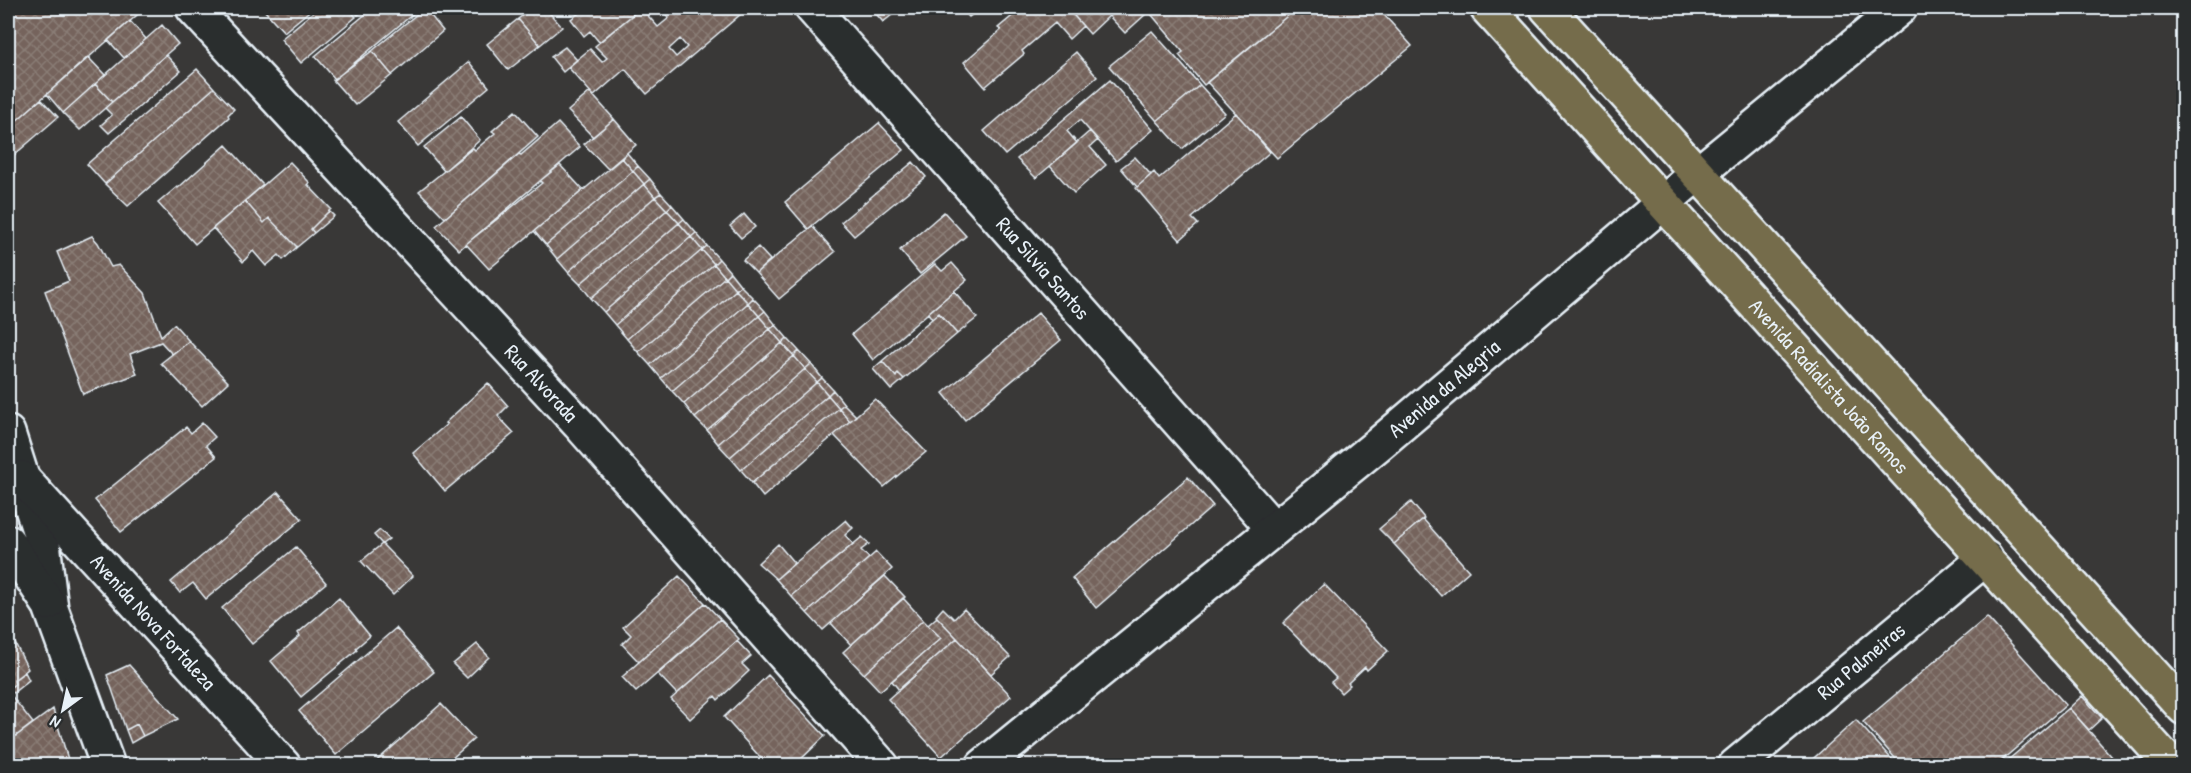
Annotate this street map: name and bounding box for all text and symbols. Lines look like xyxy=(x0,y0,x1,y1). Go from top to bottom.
street label: Rua Silvia Santos xyxy=(990,210,1097,326)
street label: Avenida Radialista João Ramos xyxy=(1743,292,1916,480)
street label: Avenida da Alegria xyxy=(1382,332,1506,444)
street label: Rua Alvorada xyxy=(498,338,585,428)
street label: Avenida Nova Fortaleza xyxy=(84,548,223,696)
street label: Rua Palmeiras xyxy=(1811,616,1911,706)
north arrow xyxy=(33,680,93,740)
text: N xyxy=(45,711,64,734)

